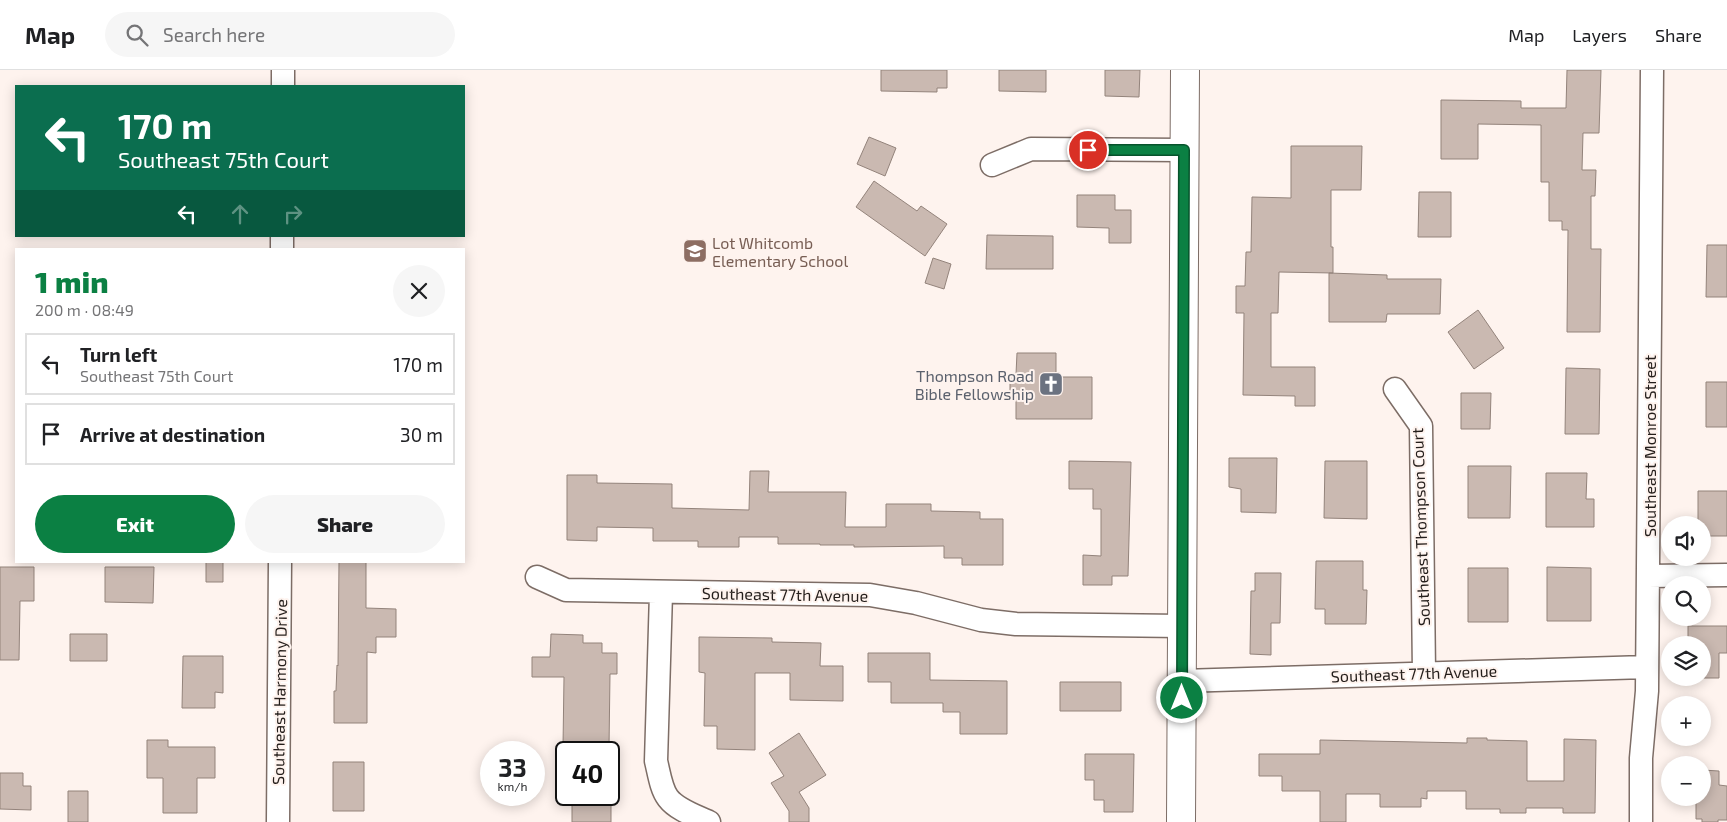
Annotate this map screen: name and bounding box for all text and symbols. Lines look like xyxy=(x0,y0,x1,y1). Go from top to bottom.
search box xyxy=(105,12,455,57)
text: Map xyxy=(25,20,75,49)
icon: search xyxy=(123,21,151,49)
text: Search here xyxy=(163,23,265,46)
text: Map xyxy=(1508,24,1544,46)
text: Layers xyxy=(1572,24,1627,46)
text: Share xyxy=(1655,24,1702,46)
text: 170 m xyxy=(118,104,212,146)
icon: left xyxy=(35,105,100,170)
pin xyxy=(1067,129,1109,171)
icon: arrive xyxy=(1074,136,1102,164)
text: Southeast 75th Court xyxy=(118,146,329,172)
icon: left xyxy=(173,200,201,228)
icon: ahead xyxy=(226,200,254,228)
icon: right xyxy=(279,200,307,228)
place label: Lot Whitcomb Elementary School xyxy=(712,233,848,270)
school or university icon: Lot Whitcomb Elementary School xyxy=(682,238,708,264)
text: 1 min xyxy=(35,263,109,299)
button: close xyxy=(393,265,445,317)
text: 200 m · 08:49 xyxy=(35,300,134,319)
text: Turn left xyxy=(80,343,157,366)
icon: left xyxy=(37,350,65,378)
text: 170 m xyxy=(393,353,443,376)
street label: Southeast Monroe Street xyxy=(1640,355,1659,537)
text: Southeast 75th Court xyxy=(80,366,233,385)
place label: Thompson Road Bible Fellowship xyxy=(915,366,1034,403)
church icon: Thompson Road Bible Fellowship xyxy=(1038,371,1064,397)
icon: arrive xyxy=(37,420,65,448)
text: Arrive at destination xyxy=(80,423,265,446)
text: 30 m xyxy=(400,423,443,446)
street label: Southeast Thompson Court xyxy=(1407,428,1433,626)
button: Exit xyxy=(35,495,235,553)
button: Share xyxy=(245,495,445,553)
map controls xyxy=(1661,516,1711,806)
button: sound xyxy=(1661,516,1711,566)
button: search xyxy=(1661,576,1711,626)
street label: Southeast 77th Avenue xyxy=(702,583,868,605)
street label: Southeast Harmony Drive xyxy=(268,599,290,785)
button: layers xyxy=(1661,636,1711,686)
street label: Southeast 77th Avenue xyxy=(1331,661,1497,685)
position arrow xyxy=(1155,671,1207,723)
button: + xyxy=(1661,696,1711,746)
speed limit sign: 40 xyxy=(555,741,620,806)
text: 33 xyxy=(498,752,527,782)
button: − xyxy=(1661,756,1711,806)
text: km/h xyxy=(498,779,527,793)

